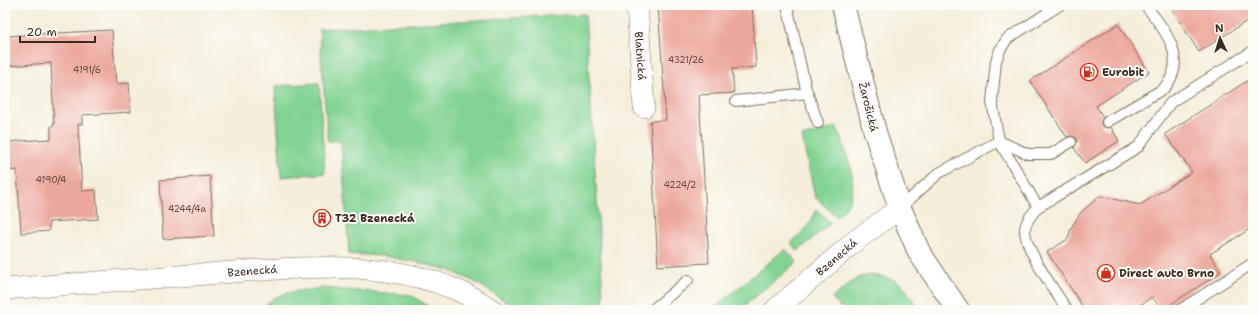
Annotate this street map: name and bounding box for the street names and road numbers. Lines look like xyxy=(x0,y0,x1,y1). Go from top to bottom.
street label: Blatnická xyxy=(631,31,649,81)
street label: Žarošická xyxy=(855,80,882,133)
street label: Bzenecká xyxy=(813,235,861,279)
street label: Bzenecká xyxy=(227,262,278,280)

